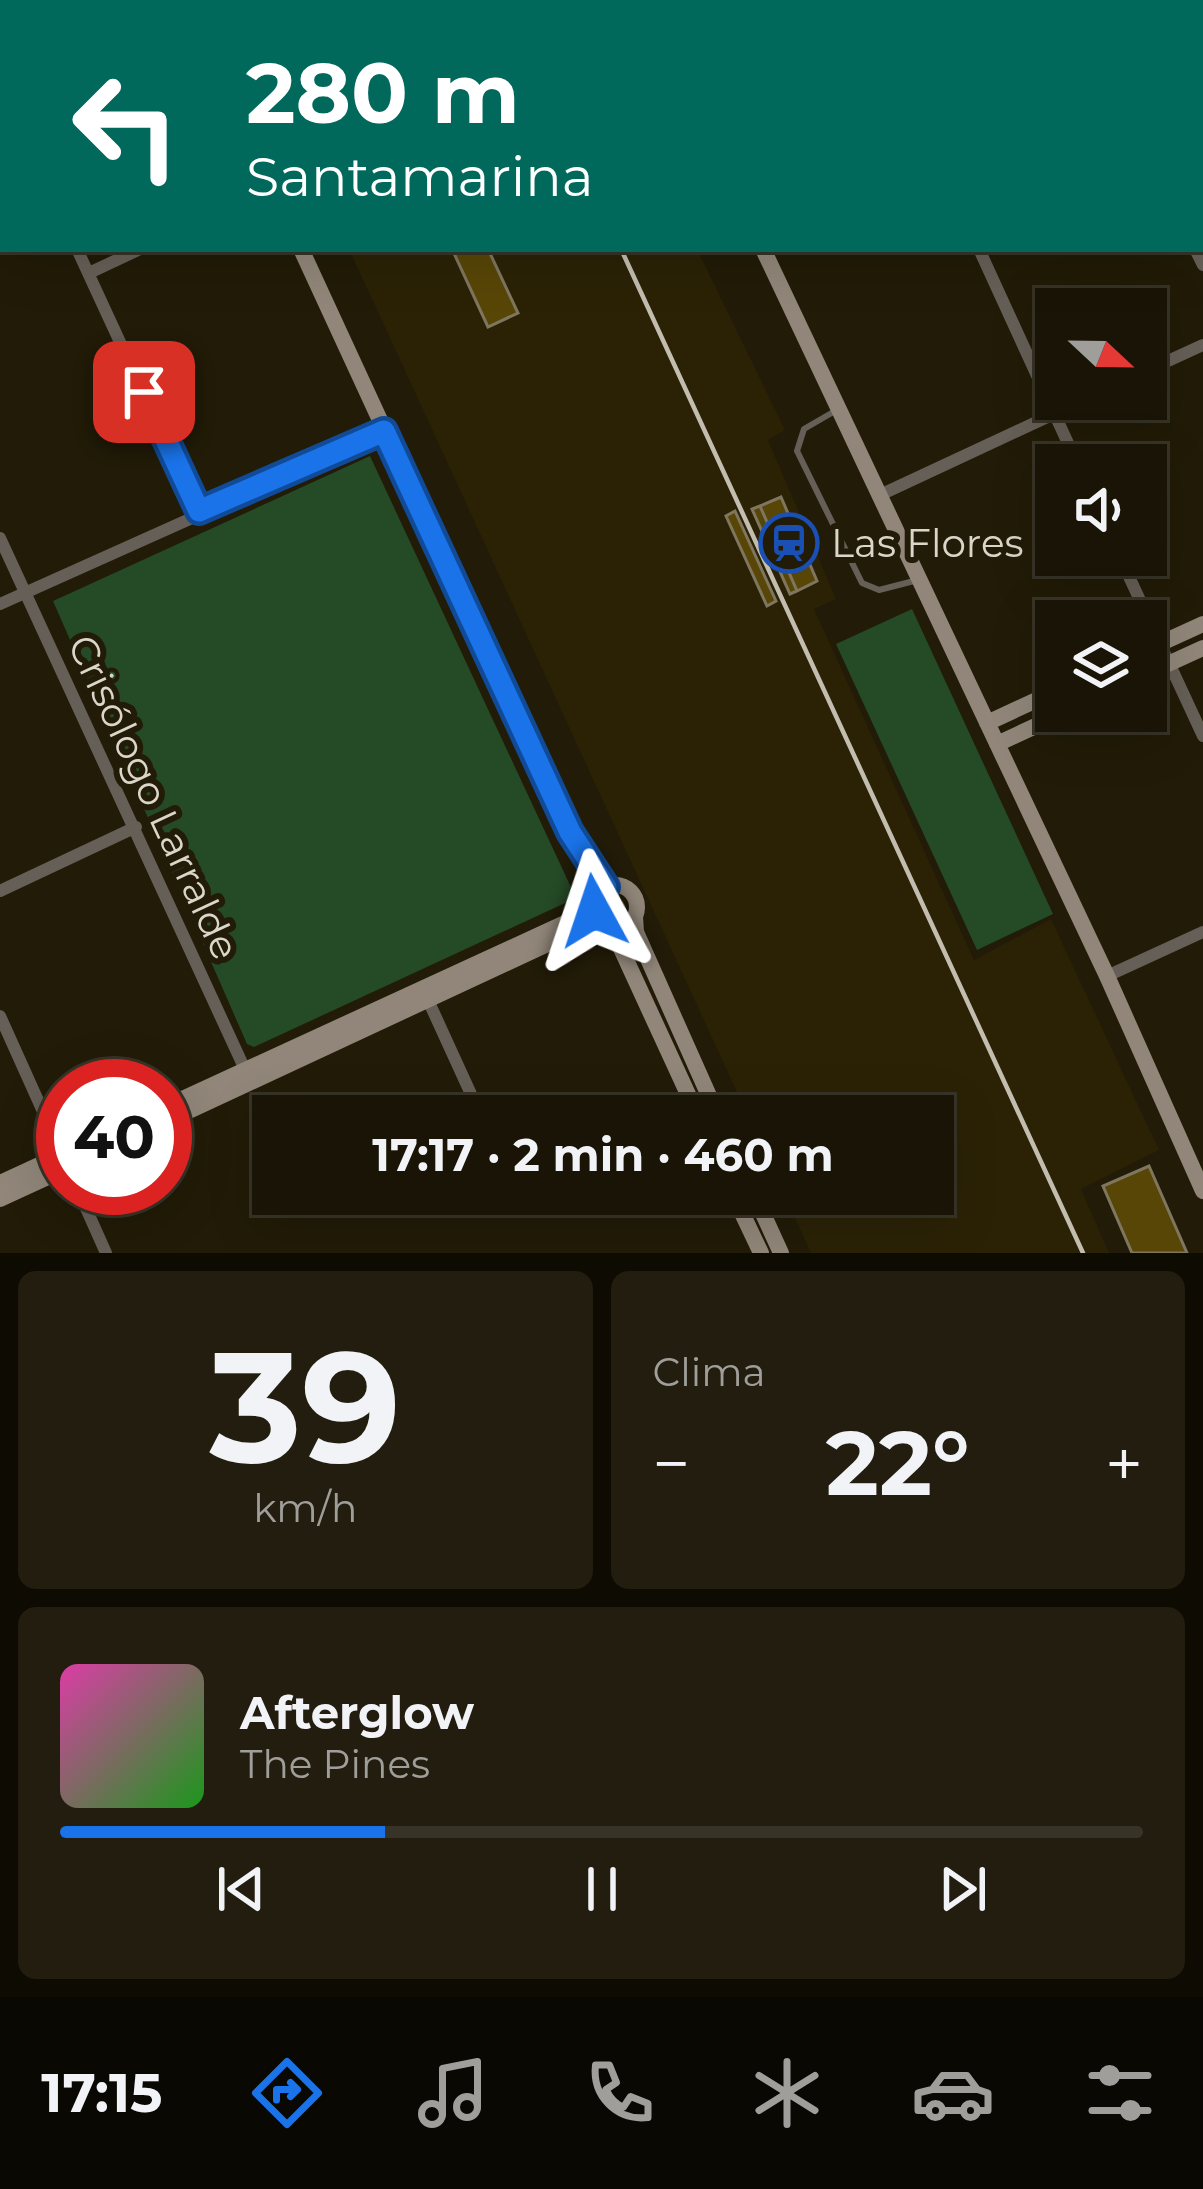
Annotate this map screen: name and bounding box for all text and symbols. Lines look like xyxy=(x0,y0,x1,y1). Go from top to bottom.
text: 280 m xyxy=(246,42,520,144)
icon: left xyxy=(48,48,204,204)
text: Santamarina xyxy=(246,144,594,210)
north arrow xyxy=(1035,288,1167,420)
map controls xyxy=(1035,288,1167,732)
pin xyxy=(93,341,195,443)
icon: arrive xyxy=(111,359,177,425)
button: sound xyxy=(1035,444,1167,576)
station icon: Las Flores xyxy=(758,512,820,574)
place label: Las Flores xyxy=(831,519,1024,567)
button: layers xyxy=(1035,600,1167,732)
street label: Crisólogo Larralde xyxy=(58,627,250,967)
position arrow xyxy=(531,848,657,974)
speed limit sign: 40 xyxy=(36,1059,192,1215)
text: 17:17 · 2 min · 460 m xyxy=(372,1127,834,1182)
text: 39 xyxy=(209,1311,401,1501)
text: Clima xyxy=(653,1348,766,1396)
text: 22° xyxy=(826,1408,970,1518)
text: − xyxy=(653,1423,690,1504)
text: + xyxy=(1105,1423,1143,1504)
text: km/h xyxy=(253,1484,357,1532)
text: Afterglow xyxy=(240,1685,474,1740)
text: The Pines xyxy=(240,1740,430,1788)
icon: previous xyxy=(208,1856,274,1922)
icon: pause xyxy=(569,1856,635,1922)
icon: next xyxy=(930,1856,996,1922)
icon: directions xyxy=(245,2051,329,2135)
icon: music xyxy=(411,2051,495,2135)
icon: phone xyxy=(578,2051,662,2135)
icon: climate xyxy=(745,2051,829,2135)
icon: car xyxy=(911,2051,995,2135)
icon: filters xyxy=(1078,2051,1162,2135)
text: 17:15 xyxy=(41,2060,162,2126)

